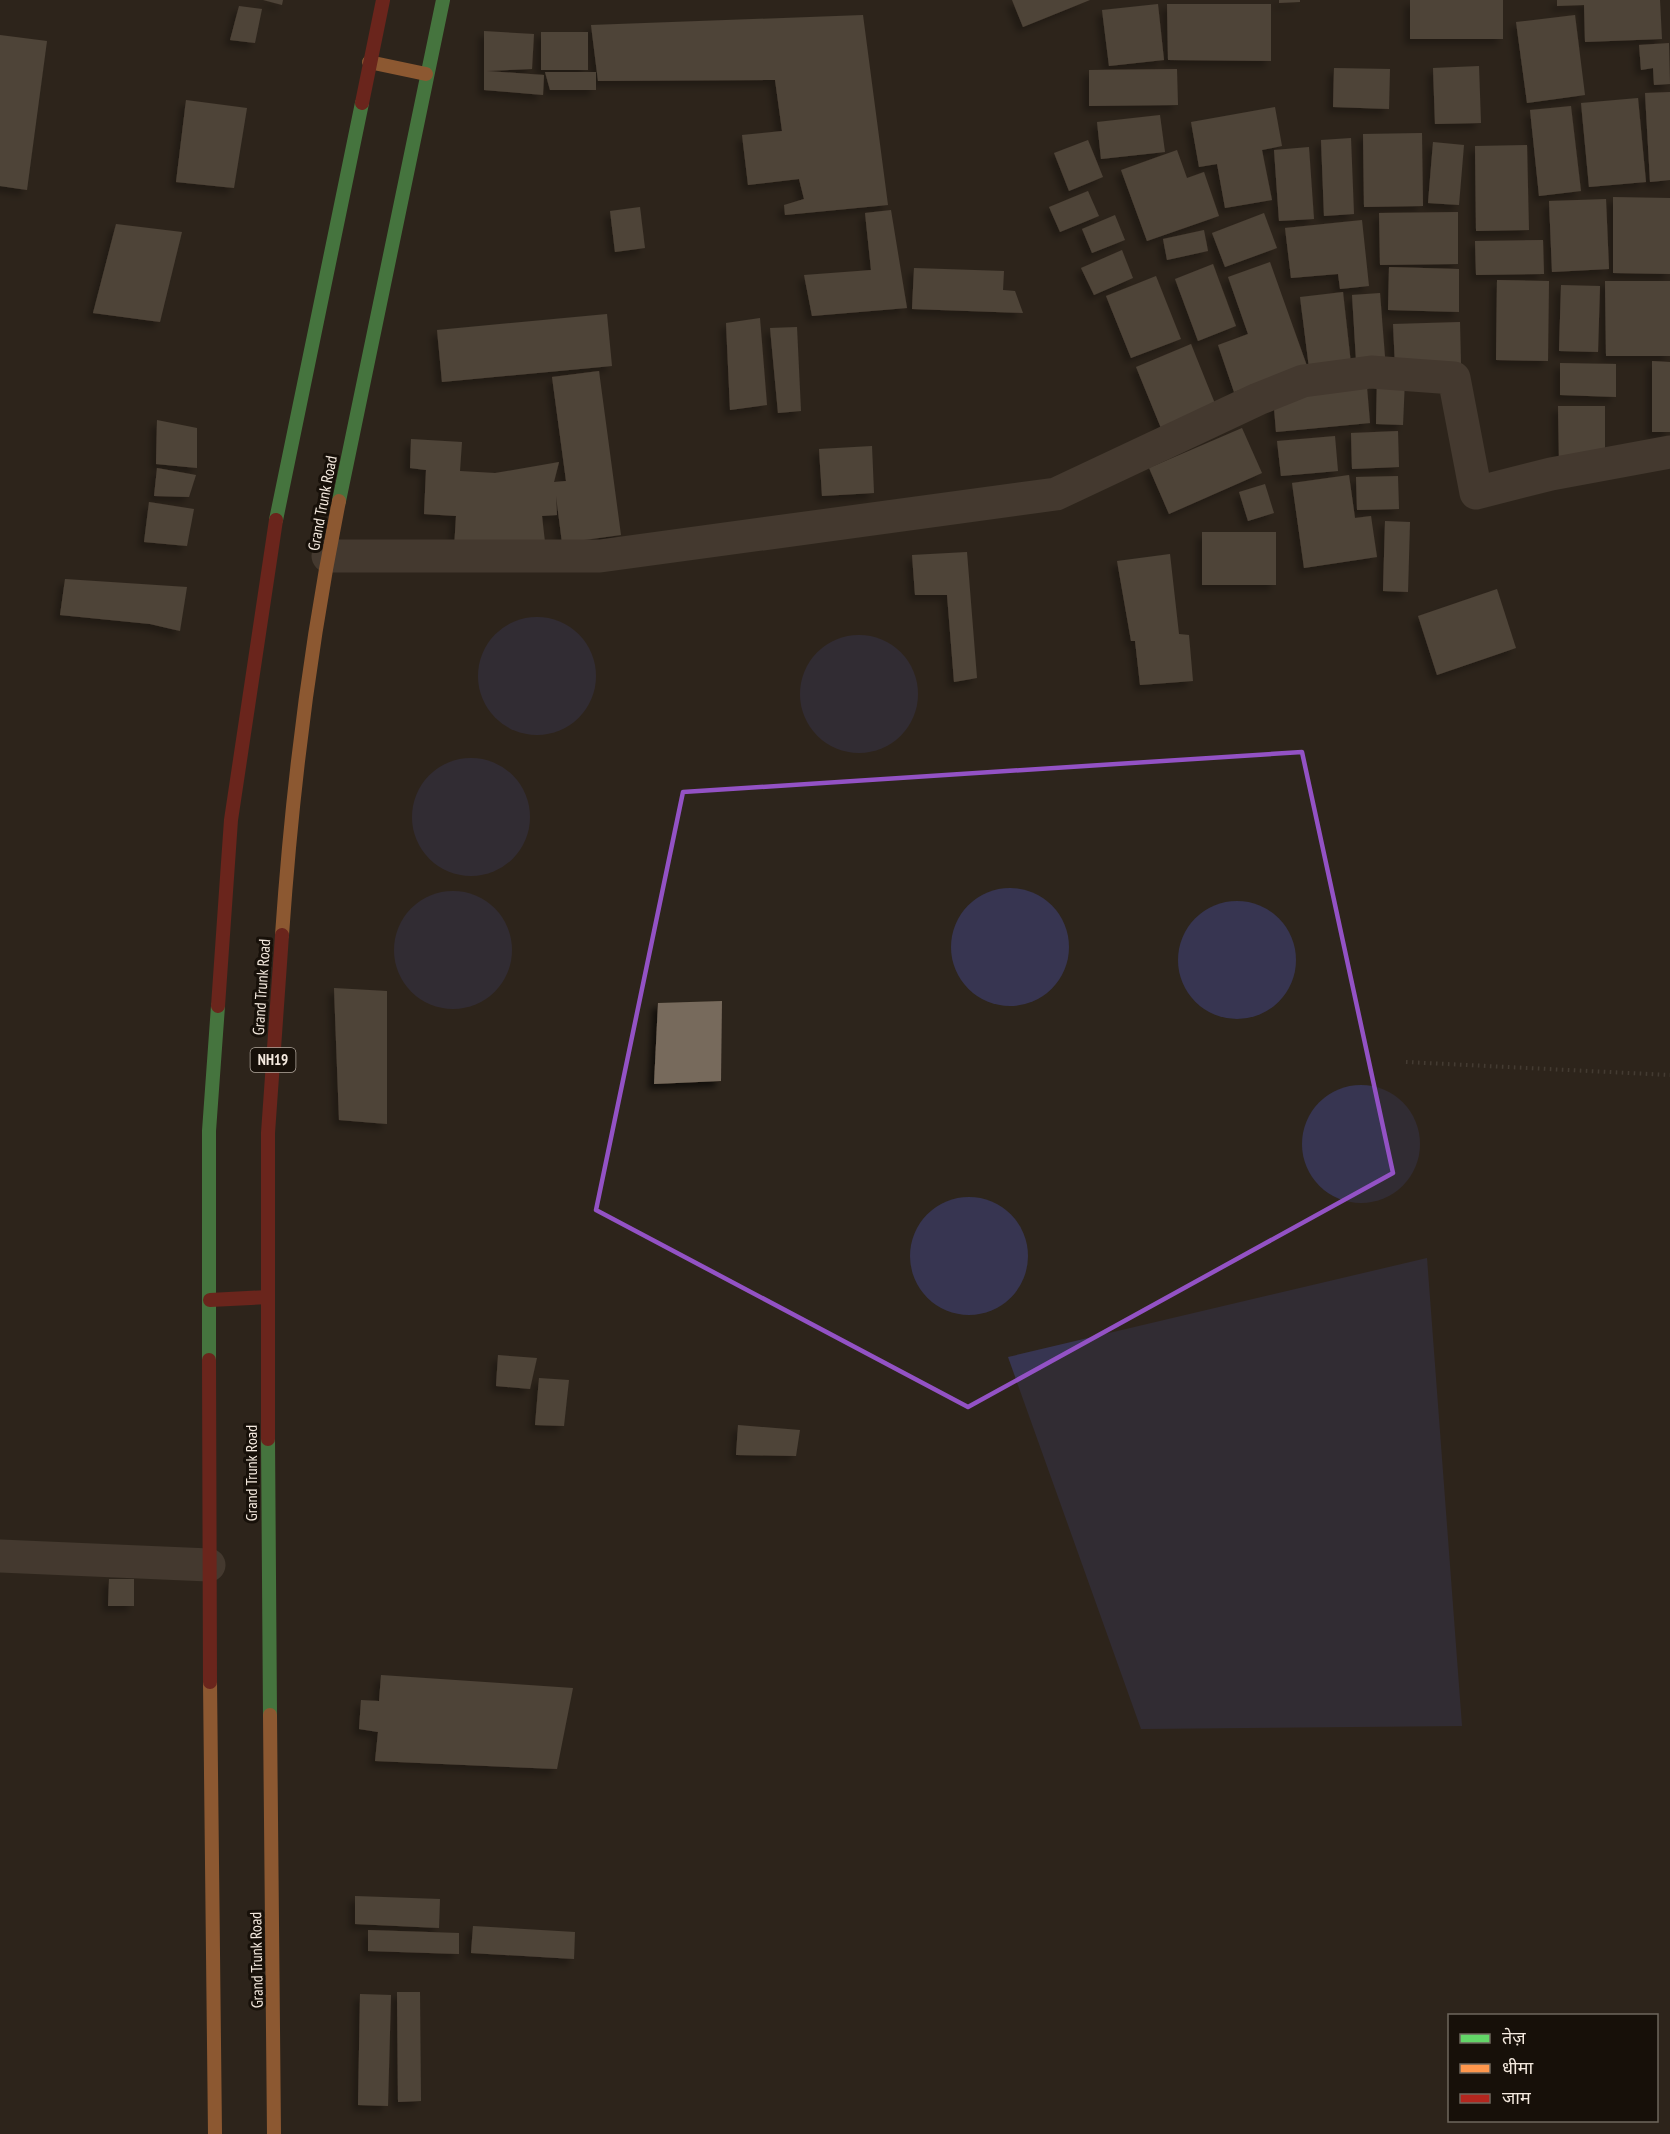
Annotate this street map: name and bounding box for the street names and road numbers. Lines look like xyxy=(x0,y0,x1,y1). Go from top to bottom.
street label: Grand Trunk Road xyxy=(303,454,341,552)
street label: Grand Trunk Road xyxy=(248,938,274,1036)
road number: NH19 xyxy=(250,1048,296,1072)
street label: Grand Trunk Road xyxy=(241,1425,261,1521)
street label: Grand Trunk Road xyxy=(245,1912,267,2008)

